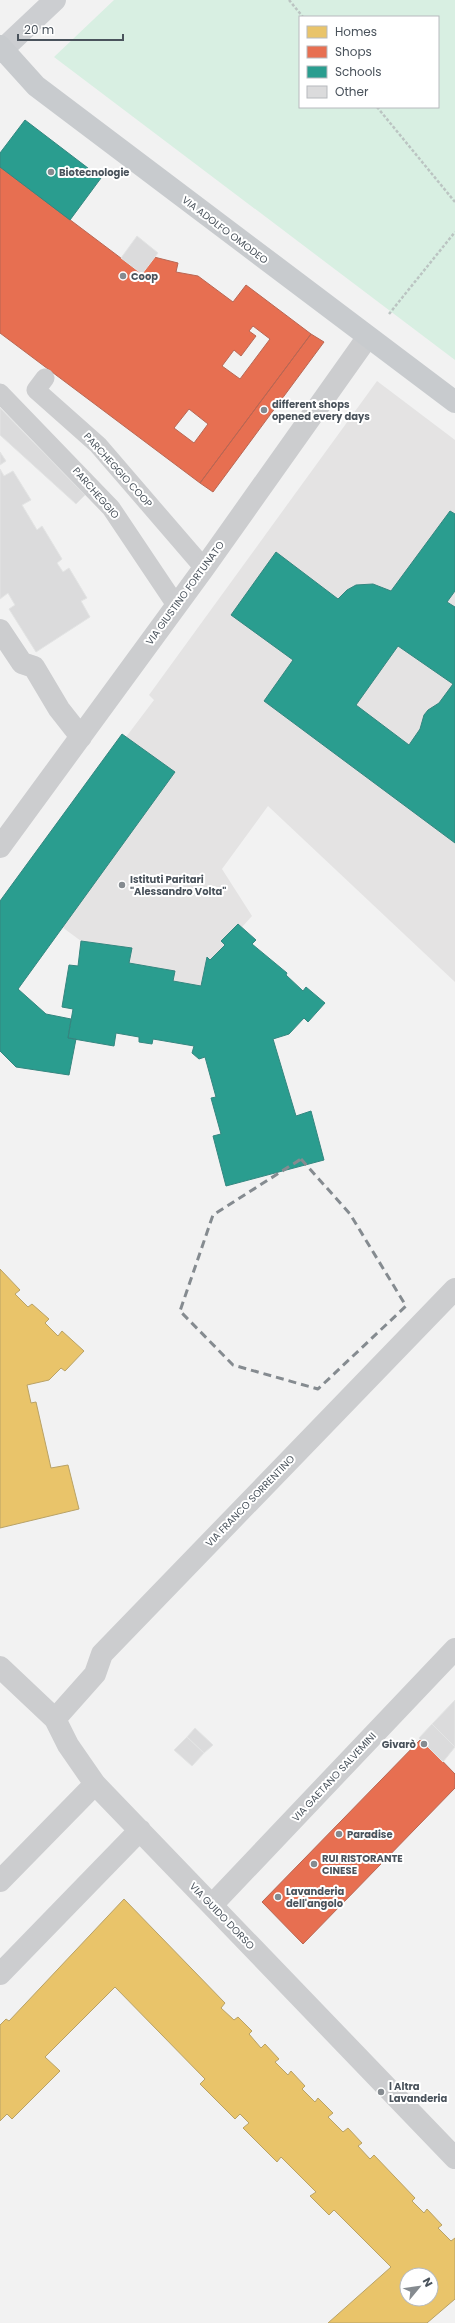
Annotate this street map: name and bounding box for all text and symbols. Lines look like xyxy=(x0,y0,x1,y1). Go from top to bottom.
scale bar xyxy=(18,16,123,42)
legend xyxy=(299,16,439,108)
text: 20 m xyxy=(24,21,54,38)
text: Homes xyxy=(335,23,377,40)
text: Shops xyxy=(335,43,372,60)
text: Schools xyxy=(335,63,382,80)
text: Other xyxy=(335,83,369,100)
place label: Biotecnologie xyxy=(59,165,130,180)
marker: Biotecnologie xyxy=(46,167,56,177)
street label: VIA ADOLFO OMODEO xyxy=(179,193,271,268)
place label: Coop xyxy=(131,269,158,284)
marker: Coop xyxy=(118,271,128,281)
place label: different shops opened every days xyxy=(272,397,370,424)
marker: different shops opened every days xyxy=(259,405,269,415)
street label: PARCHEGGIO COOP xyxy=(81,430,155,510)
street label: PARCHEGGIO xyxy=(70,465,122,521)
street label: VIA GIUSTINO FORTUNATO xyxy=(142,538,228,648)
place label: Istituti Paritari "Alessandro Volta" xyxy=(130,872,226,899)
marker: Istituti Paritari "Alessandro Volta" xyxy=(117,880,127,890)
street label: VIA FRANCO SORRENTINO xyxy=(202,1452,298,1550)
street label: VIA GAETANO SALVEMINI xyxy=(288,1729,380,1825)
place label: Givarò xyxy=(382,1737,417,1752)
marker: Givarò xyxy=(419,1739,429,1749)
place label: Paradise xyxy=(347,1827,393,1842)
marker: Paradise xyxy=(334,1829,344,1839)
place label: RUI RISTORANTE CINESE xyxy=(322,1851,403,1878)
marker: RUI RISTORANTE CINESE xyxy=(309,1859,319,1869)
street label: VIA GUIDO DORSO xyxy=(186,1879,258,1953)
place label: Lavanderia dell'angolo xyxy=(286,1884,345,1911)
marker: Lavanderia dell'angolo xyxy=(273,1892,283,1902)
place label: l Altra Lavanderia xyxy=(389,2079,448,2106)
marker: l Altra Lavanderia xyxy=(376,2087,386,2097)
north arrow xyxy=(399,2267,439,2307)
text: N xyxy=(419,2275,437,2290)

